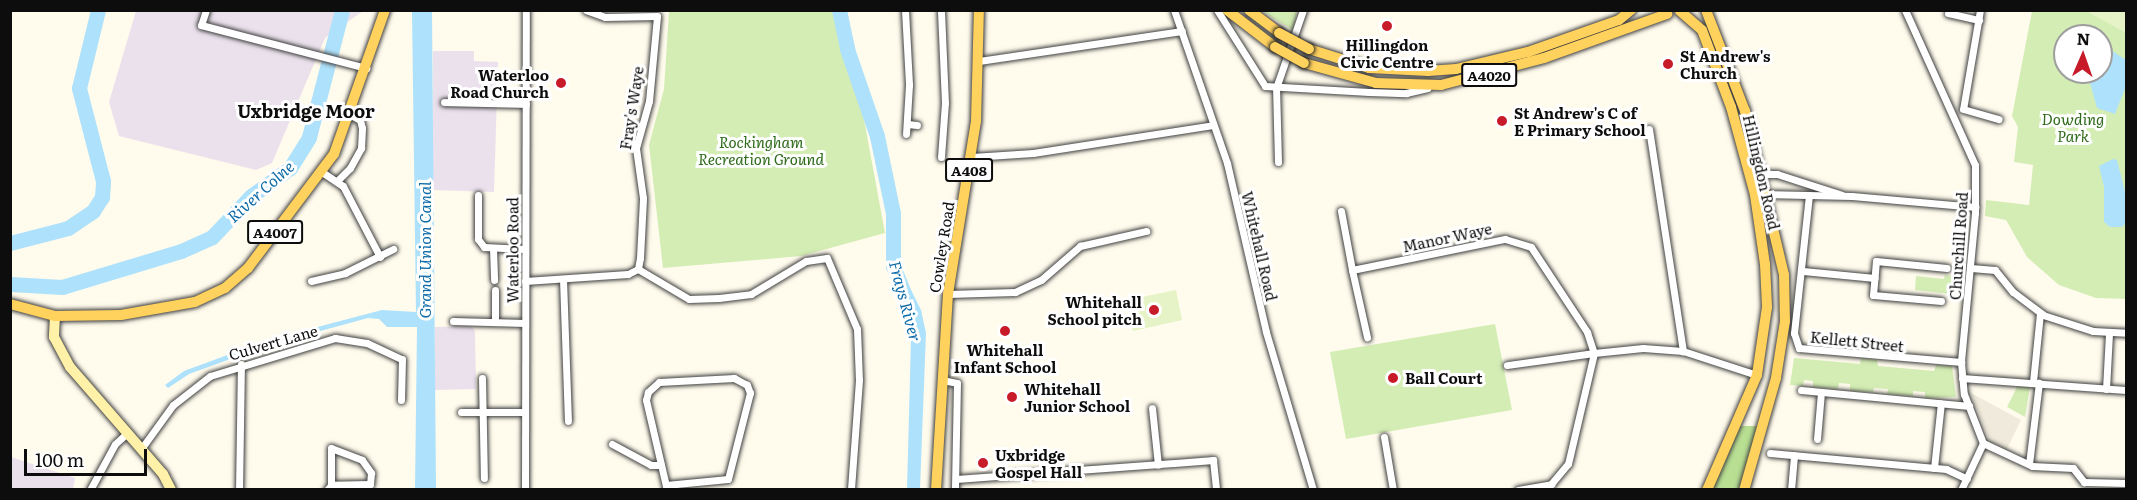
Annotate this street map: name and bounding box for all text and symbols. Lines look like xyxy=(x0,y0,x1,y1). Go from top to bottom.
marker: Hillingdon Civic Centre xyxy=(1380,19,1394,33)
north arrow xyxy=(2053,24,2113,84)
text: N xyxy=(2076,26,2091,50)
place label: Hillingdon Civic Centre xyxy=(1340,35,1434,70)
place label: St Andrew's Church xyxy=(1680,46,1771,81)
marker: St Andrew's Church xyxy=(1661,57,1675,71)
road number: A4020 xyxy=(1460,64,1518,86)
place label: Waterloo Road Church xyxy=(450,65,549,100)
street label: Fray's Waye xyxy=(616,65,646,151)
marker: Waterloo Road Church xyxy=(554,76,568,90)
district label: Uxbridge Moor xyxy=(237,100,375,122)
place label: St Andrew's C of E Primary School xyxy=(1514,103,1646,138)
park label: Dowding Park xyxy=(2042,109,2104,144)
street label: Hillingdon Road xyxy=(1740,113,1784,231)
marker: St Andrew's C of E Primary School xyxy=(1495,114,1509,128)
park label: Rockingham Recreation Ground xyxy=(698,132,824,167)
water label: River Colne xyxy=(223,156,297,226)
road number: A408 xyxy=(945,159,993,181)
water label: Grand Union Canal xyxy=(414,181,434,319)
street label: Whitehall Road xyxy=(1239,189,1281,303)
street label: Churchill Road xyxy=(1945,191,1971,301)
street label: Waterloo Road xyxy=(503,197,521,303)
street label: Cowley Road xyxy=(925,200,957,294)
street label: Manor Waye xyxy=(1401,219,1493,255)
road number: A4007 xyxy=(246,221,304,243)
water label: Frays River xyxy=(886,259,926,343)
place label: Whitehall School pitch xyxy=(1047,292,1142,327)
marker: Whitehall School pitch xyxy=(1147,303,1161,317)
street label: Culvert Lane xyxy=(226,321,320,363)
marker: Whitehall Infant School xyxy=(998,324,1012,338)
street label: Kellett Street xyxy=(1809,327,1905,355)
place label: Whitehall Infant School xyxy=(954,340,1056,375)
place label: Ball Court xyxy=(1405,369,1482,387)
marker: Ball Court xyxy=(1386,371,1400,385)
place label: Whitehall Junior School xyxy=(1024,379,1130,414)
marker: Whitehall Junior School xyxy=(1005,390,1019,404)
scale bar xyxy=(27,437,150,475)
place label: Uxbridge Gospel Hall xyxy=(995,445,1082,480)
text: 100 m xyxy=(35,446,84,473)
marker: Uxbridge Gospel Hall xyxy=(976,456,990,470)

